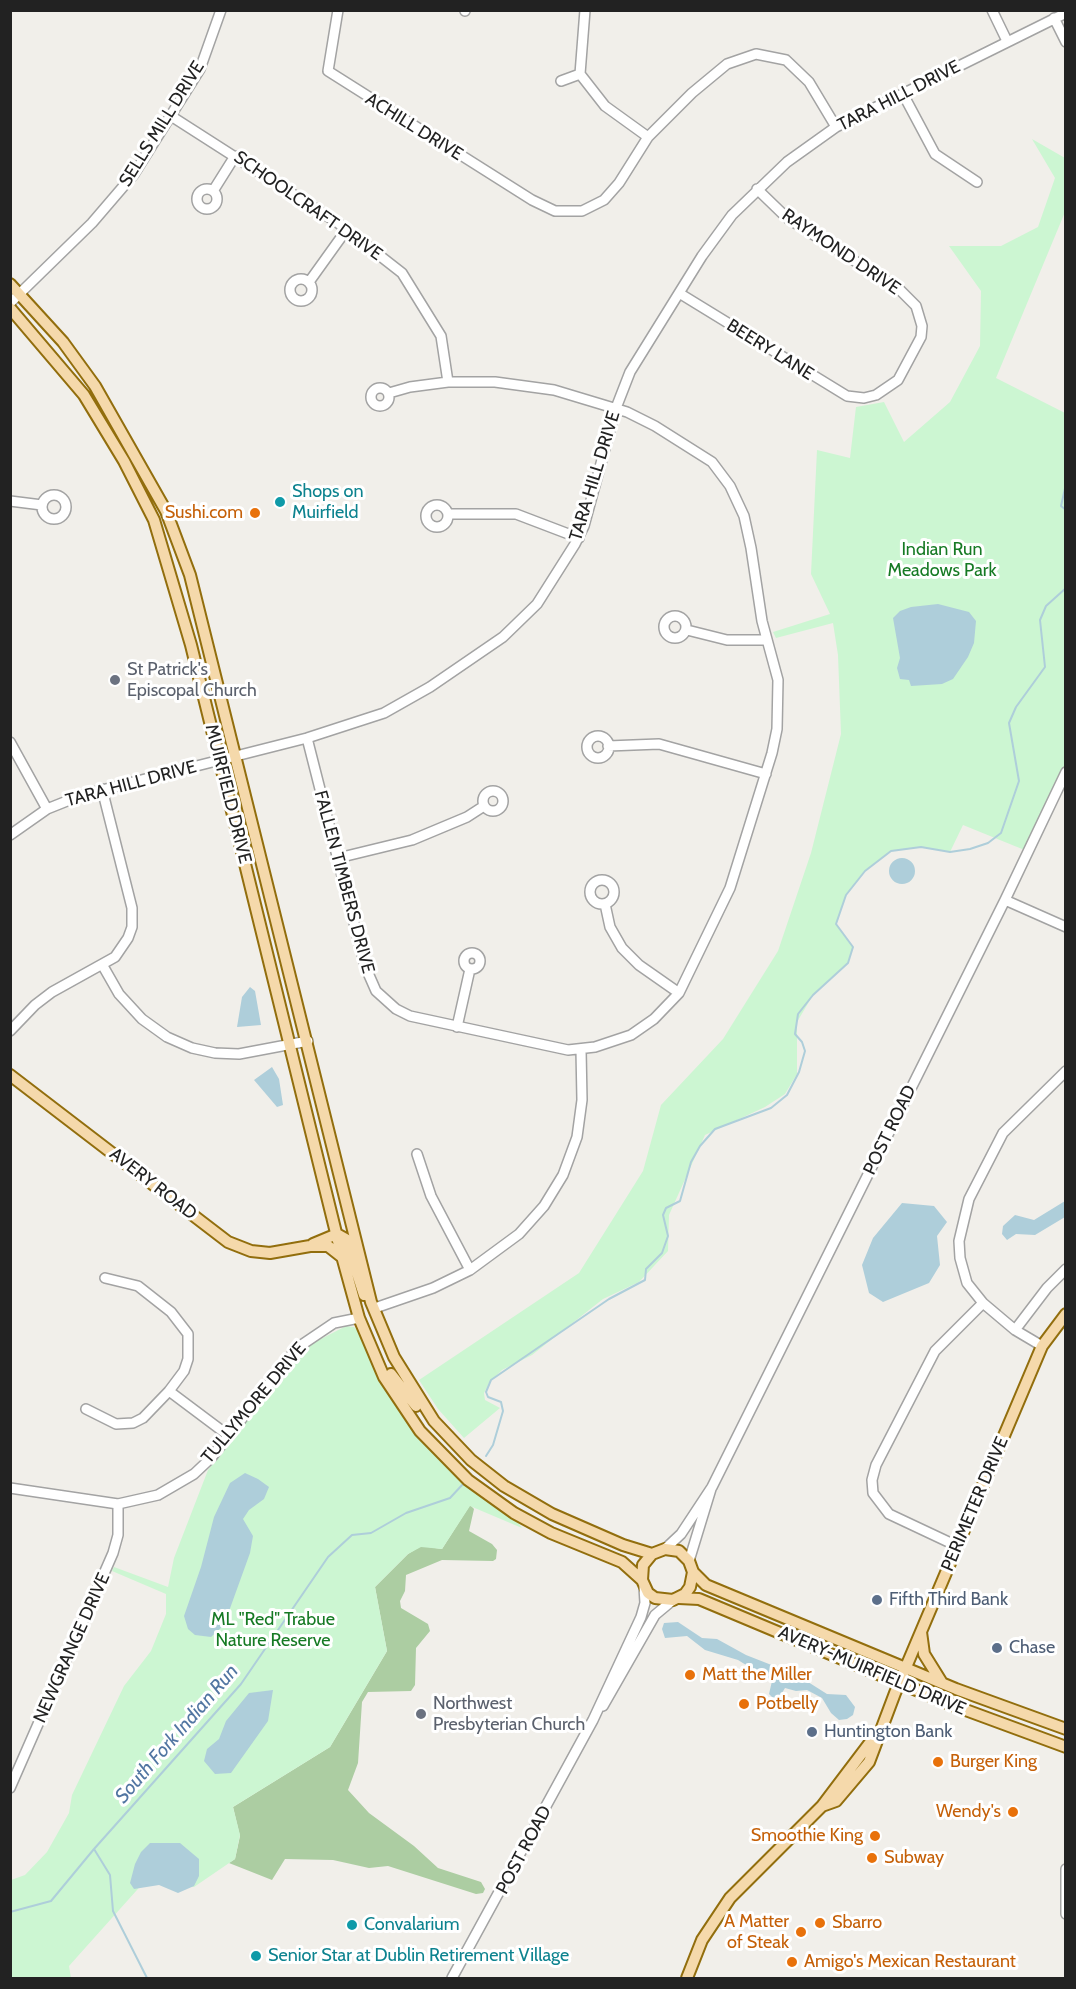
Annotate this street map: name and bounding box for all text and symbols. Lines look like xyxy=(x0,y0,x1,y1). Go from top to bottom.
street label: TARA HILL DRIVE xyxy=(834,56,964,136)
street label: SELLS MILL DRIVE xyxy=(115,57,209,191)
street label: ACHILL DRIVE xyxy=(361,88,467,166)
street label: SCHOOLCRAFT DRIVE xyxy=(230,147,386,265)
street label: RAYMOND DRIVE xyxy=(778,204,904,300)
street label: BEERY LANE xyxy=(723,315,817,385)
street label: TARA HILL DRIVE xyxy=(565,408,625,544)
place label: Shops on Muirfield xyxy=(292,481,364,524)
marker: Shops on Muirfield xyxy=(273,495,287,509)
place label: Sushi.com xyxy=(165,502,243,524)
marker: Sushi.com xyxy=(248,506,262,520)
park label: Indian Run Meadows Park xyxy=(887,539,997,582)
place label: St Patrick's Episcopal Church xyxy=(127,659,257,702)
marker: St Patrick's Episcopal Church xyxy=(108,673,122,687)
street label: MUIRFIELD DRIVE xyxy=(200,722,256,866)
street label: TARA HILL DRIVE xyxy=(63,756,199,812)
street label: FALLEN TIMBERS DRIVE xyxy=(309,788,379,976)
street label: POST ROAD xyxy=(859,1082,921,1178)
street label: AVERY ROAD xyxy=(105,1143,201,1225)
street label: TULLYMORE DRIVE xyxy=(197,1338,311,1468)
street label: PERIMETER DRIVE xyxy=(937,1433,1013,1575)
street label: NEWGRANGE DRIVE xyxy=(29,1570,115,1726)
place label: Fifth Third Bank xyxy=(889,1589,1008,1611)
marker: Fifth Third Bank xyxy=(870,1593,884,1607)
park label: ML "Red" Trabue Nature Reserve xyxy=(211,1609,335,1652)
street label: AVERY-MUIRFIELD DRIVE xyxy=(775,1622,969,1720)
place label: Chase xyxy=(1009,1637,1055,1659)
marker: Chase xyxy=(990,1641,1004,1655)
water label: South Fork Indian Run xyxy=(110,1660,244,1808)
place label: Matt the Miller xyxy=(702,1664,812,1686)
marker: Matt the Miller xyxy=(683,1668,697,1682)
place label: Northwest Presbyterian Church xyxy=(433,1693,585,1736)
place label: Potbelly xyxy=(756,1693,819,1715)
marker: Potbelly xyxy=(737,1697,751,1711)
marker: Northwest Presbyterian Church xyxy=(414,1707,428,1721)
place label: Huntington Bank xyxy=(824,1721,952,1743)
marker: Huntington Bank xyxy=(805,1725,819,1739)
place label: Burger King xyxy=(950,1751,1037,1773)
marker: Burger King xyxy=(931,1755,945,1769)
place label: Wendy's xyxy=(936,1801,1001,1823)
street label: POST ROAD xyxy=(492,1802,556,1898)
marker: Wendy's xyxy=(1006,1805,1020,1819)
place label: Smoothie King xyxy=(751,1825,863,1847)
marker: Smoothie King xyxy=(868,1829,882,1843)
place label: Subway xyxy=(884,1847,944,1869)
marker: Subway xyxy=(865,1851,879,1865)
place label: A Matter of Steak xyxy=(724,1911,789,1954)
place label: Sbarro xyxy=(832,1912,882,1934)
place label: Convalarium xyxy=(364,1914,460,1936)
marker: Sbarro xyxy=(813,1916,827,1930)
marker: Convalarium xyxy=(345,1918,359,1932)
marker: A Matter of Steak xyxy=(794,1925,808,1939)
place label: Senior Star at Dublin Retirement Village xyxy=(268,1945,569,1967)
marker: Senior Star at Dublin Retirement Village xyxy=(249,1949,263,1963)
place label: Amigo's Mexican Restaurant xyxy=(804,1951,1016,1973)
marker: Amigo's Mexican Restaurant xyxy=(785,1955,799,1969)

